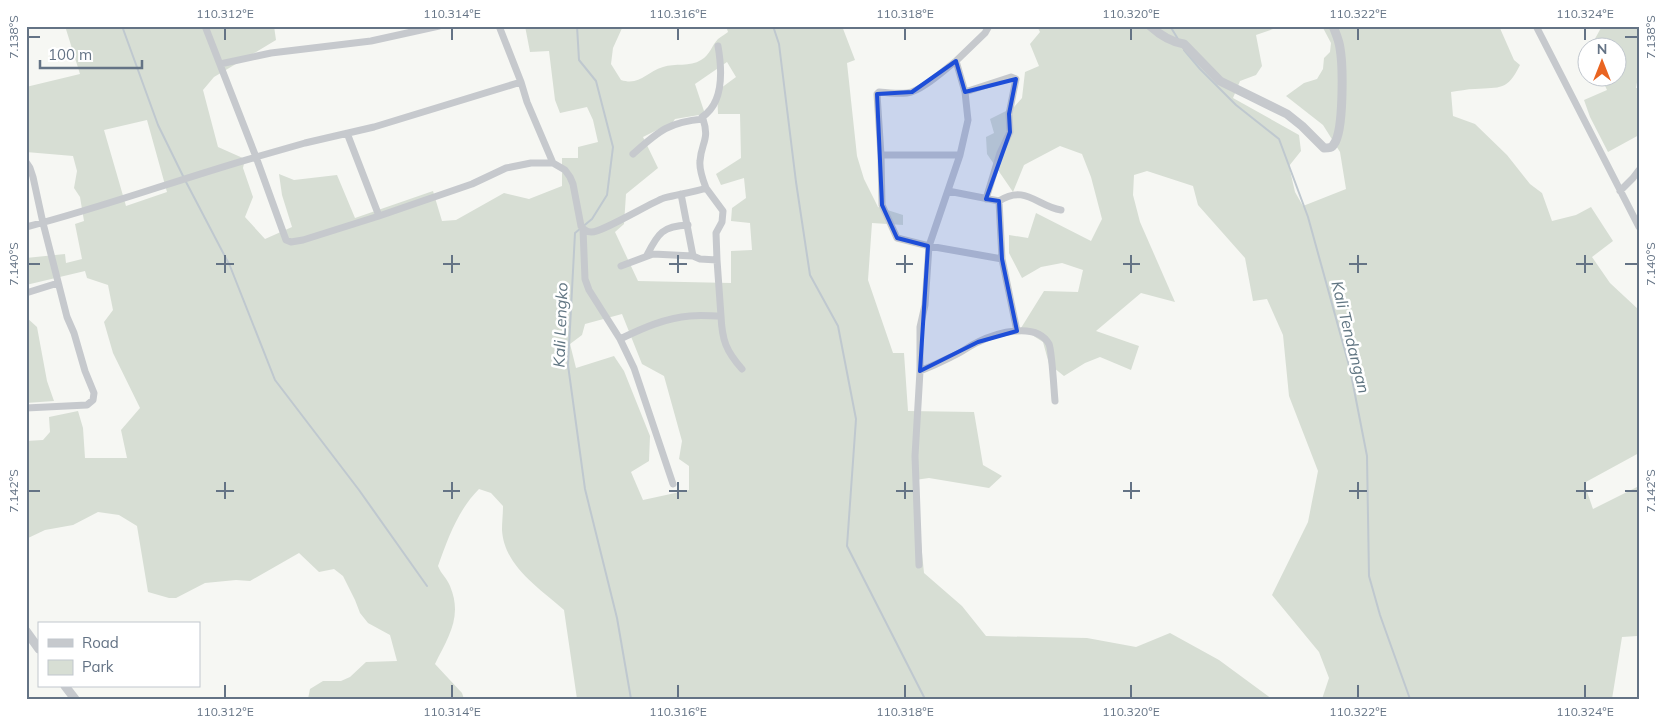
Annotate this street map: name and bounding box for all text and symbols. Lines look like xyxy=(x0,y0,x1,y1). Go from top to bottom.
text: 110.312°E xyxy=(196,6,254,21)
text: 110.314°E xyxy=(423,6,481,21)
text: 110.316°E xyxy=(649,6,707,21)
text: 110.318°E xyxy=(876,6,934,21)
text: 110.320°E xyxy=(1102,6,1160,21)
text: 110.322°E xyxy=(1329,6,1387,21)
text: 110.324°E xyxy=(1556,6,1614,21)
text: 7.138°S xyxy=(6,15,21,59)
text: 7.138°S xyxy=(1643,15,1658,59)
scale bar xyxy=(40,38,142,70)
north arrow xyxy=(1578,38,1628,88)
text: N xyxy=(1597,40,1607,58)
text: 100 m xyxy=(48,45,92,64)
text: 7.140°S xyxy=(6,242,21,286)
text: 7.140°S xyxy=(1643,242,1658,286)
water label: Kali Tendangan xyxy=(1327,279,1375,395)
water label: Kali Lengko xyxy=(549,282,571,368)
text: 7.142°S xyxy=(6,469,21,513)
text: 7.142°S xyxy=(1643,469,1658,513)
legend xyxy=(38,622,200,688)
text: Road xyxy=(82,633,119,652)
text: Park xyxy=(82,657,114,676)
text: 110.312°E xyxy=(196,704,254,719)
text: 110.314°E xyxy=(423,704,481,719)
text: 110.316°E xyxy=(649,704,707,719)
text: 110.318°E xyxy=(876,704,934,719)
text: 110.320°E xyxy=(1102,704,1160,719)
text: 110.322°E xyxy=(1329,704,1387,719)
text: 110.324°E xyxy=(1556,704,1614,719)

